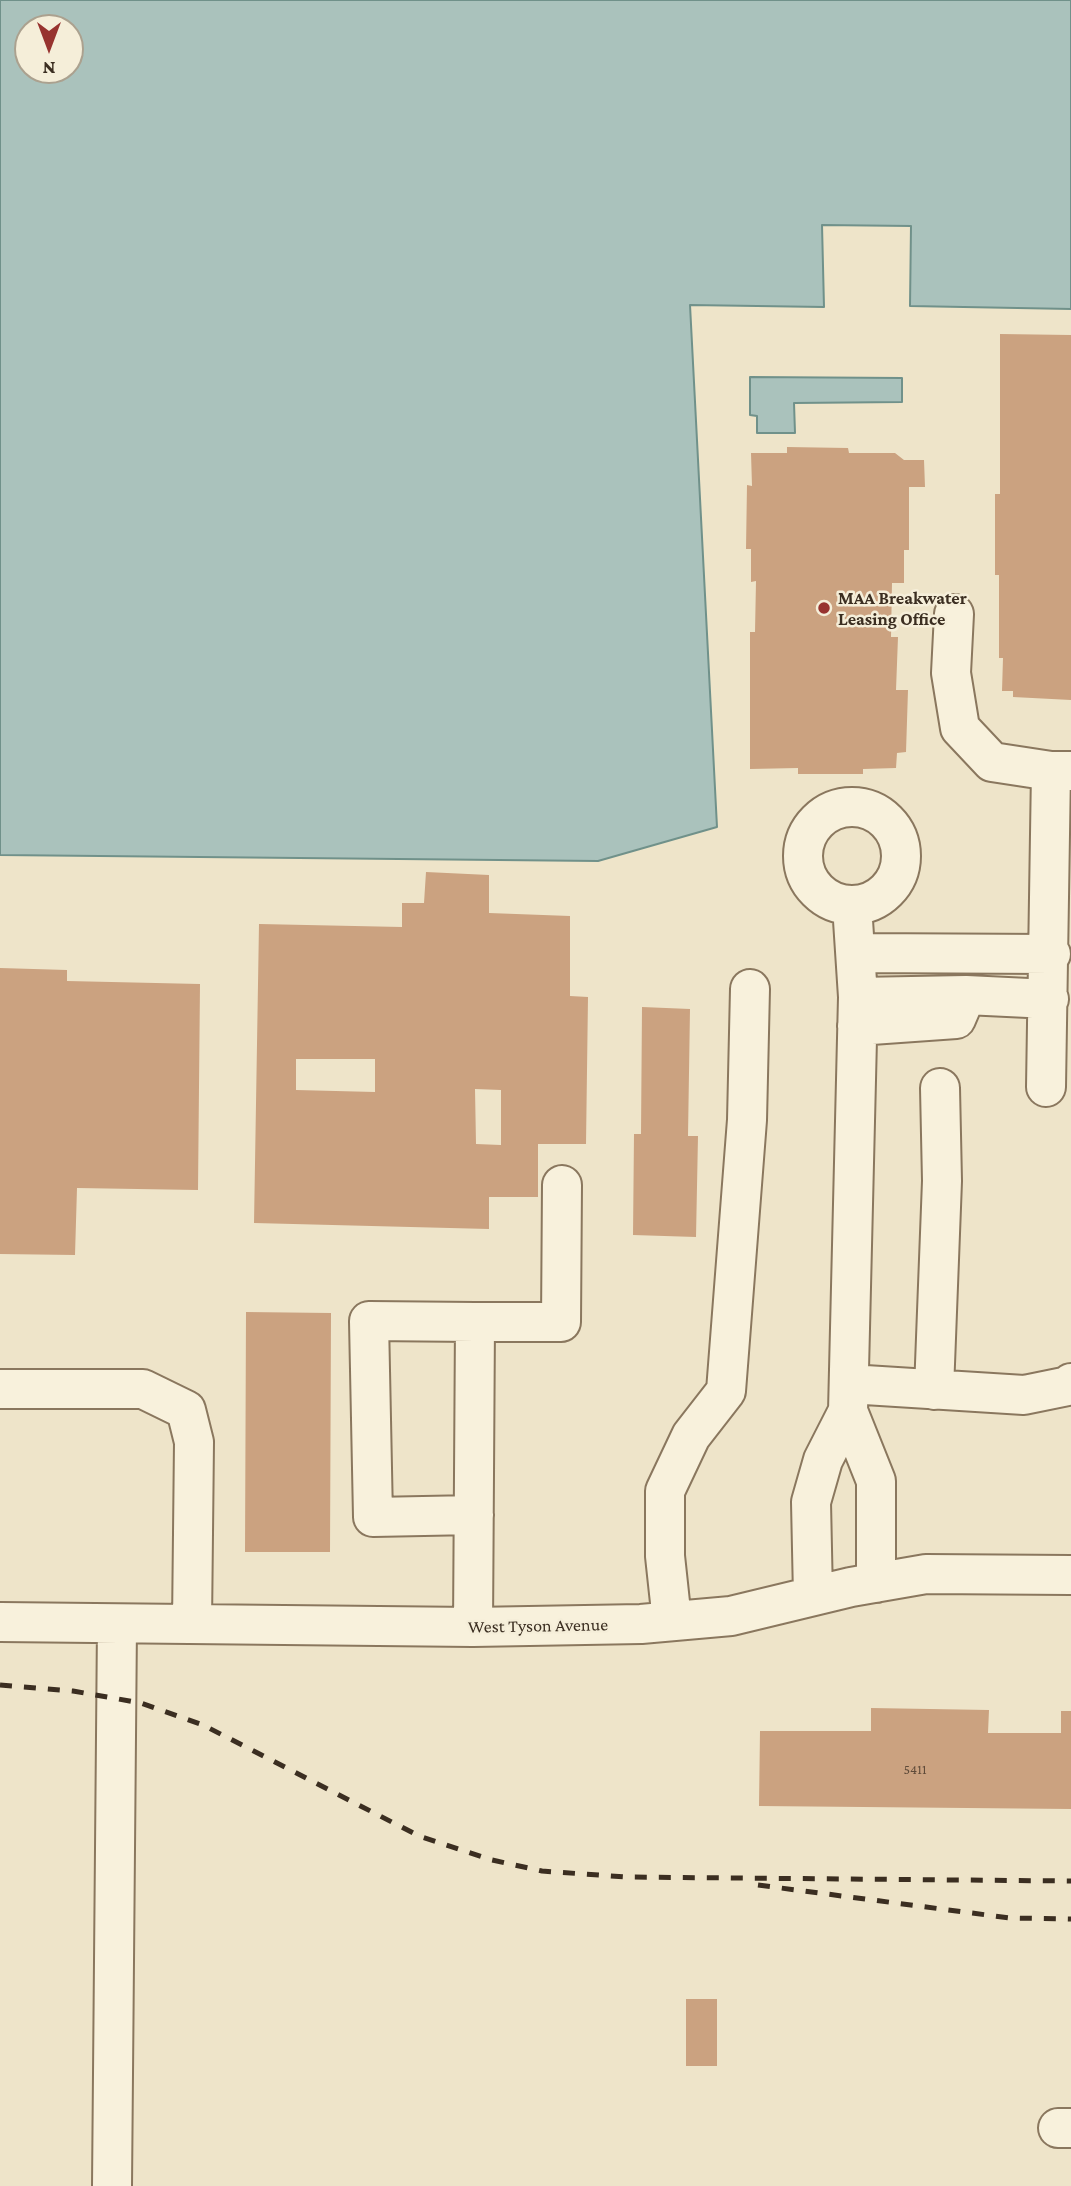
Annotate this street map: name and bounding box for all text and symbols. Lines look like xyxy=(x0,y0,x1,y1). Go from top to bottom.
north arrow xyxy=(14,14,84,84)
text: N xyxy=(43,58,55,79)
place label: MAA Breakwater Leasing Office xyxy=(838,587,967,630)
marker: MAA Breakwater Leasing Office xyxy=(816,600,832,616)
street label: West Tyson Avenue xyxy=(468,1614,608,1638)
house number: 5411 xyxy=(903,1762,927,1778)

